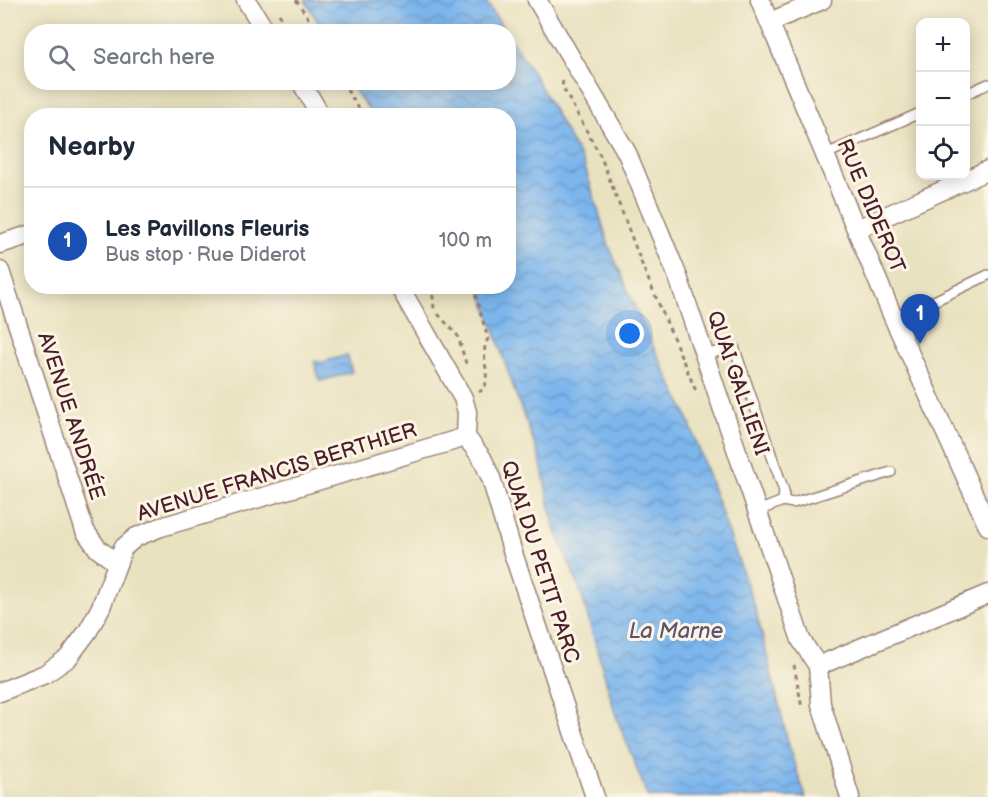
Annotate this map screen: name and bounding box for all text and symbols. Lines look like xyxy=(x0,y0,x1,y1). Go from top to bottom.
map controls xyxy=(916,18,970,180)
button: + xyxy=(916,18,970,72)
search box xyxy=(24,24,516,90)
icon: search xyxy=(45,41,78,74)
text: Search here xyxy=(93,44,215,71)
button: − xyxy=(916,72,970,126)
button: locate xyxy=(916,126,970,180)
text: Nearby xyxy=(48,132,135,163)
street label: RUE DIDEROT xyxy=(831,135,911,277)
text: Les Pavillons Fleuris xyxy=(105,216,309,243)
text: 1 xyxy=(63,229,72,253)
text: 100 m xyxy=(439,229,492,253)
text: Bus stop · Rue Diderot xyxy=(105,243,306,267)
pin: 1 xyxy=(900,294,940,344)
street label: QUAI GALLIENI xyxy=(702,307,774,459)
your location xyxy=(615,319,644,348)
street label: AVENUE ANDRÉE xyxy=(32,329,110,503)
street label: AVENUE FRANCIS BERTHIER xyxy=(134,418,420,526)
street label: QUAI DU PETIT PARC xyxy=(495,458,585,666)
water label: La Marne xyxy=(629,618,723,645)

